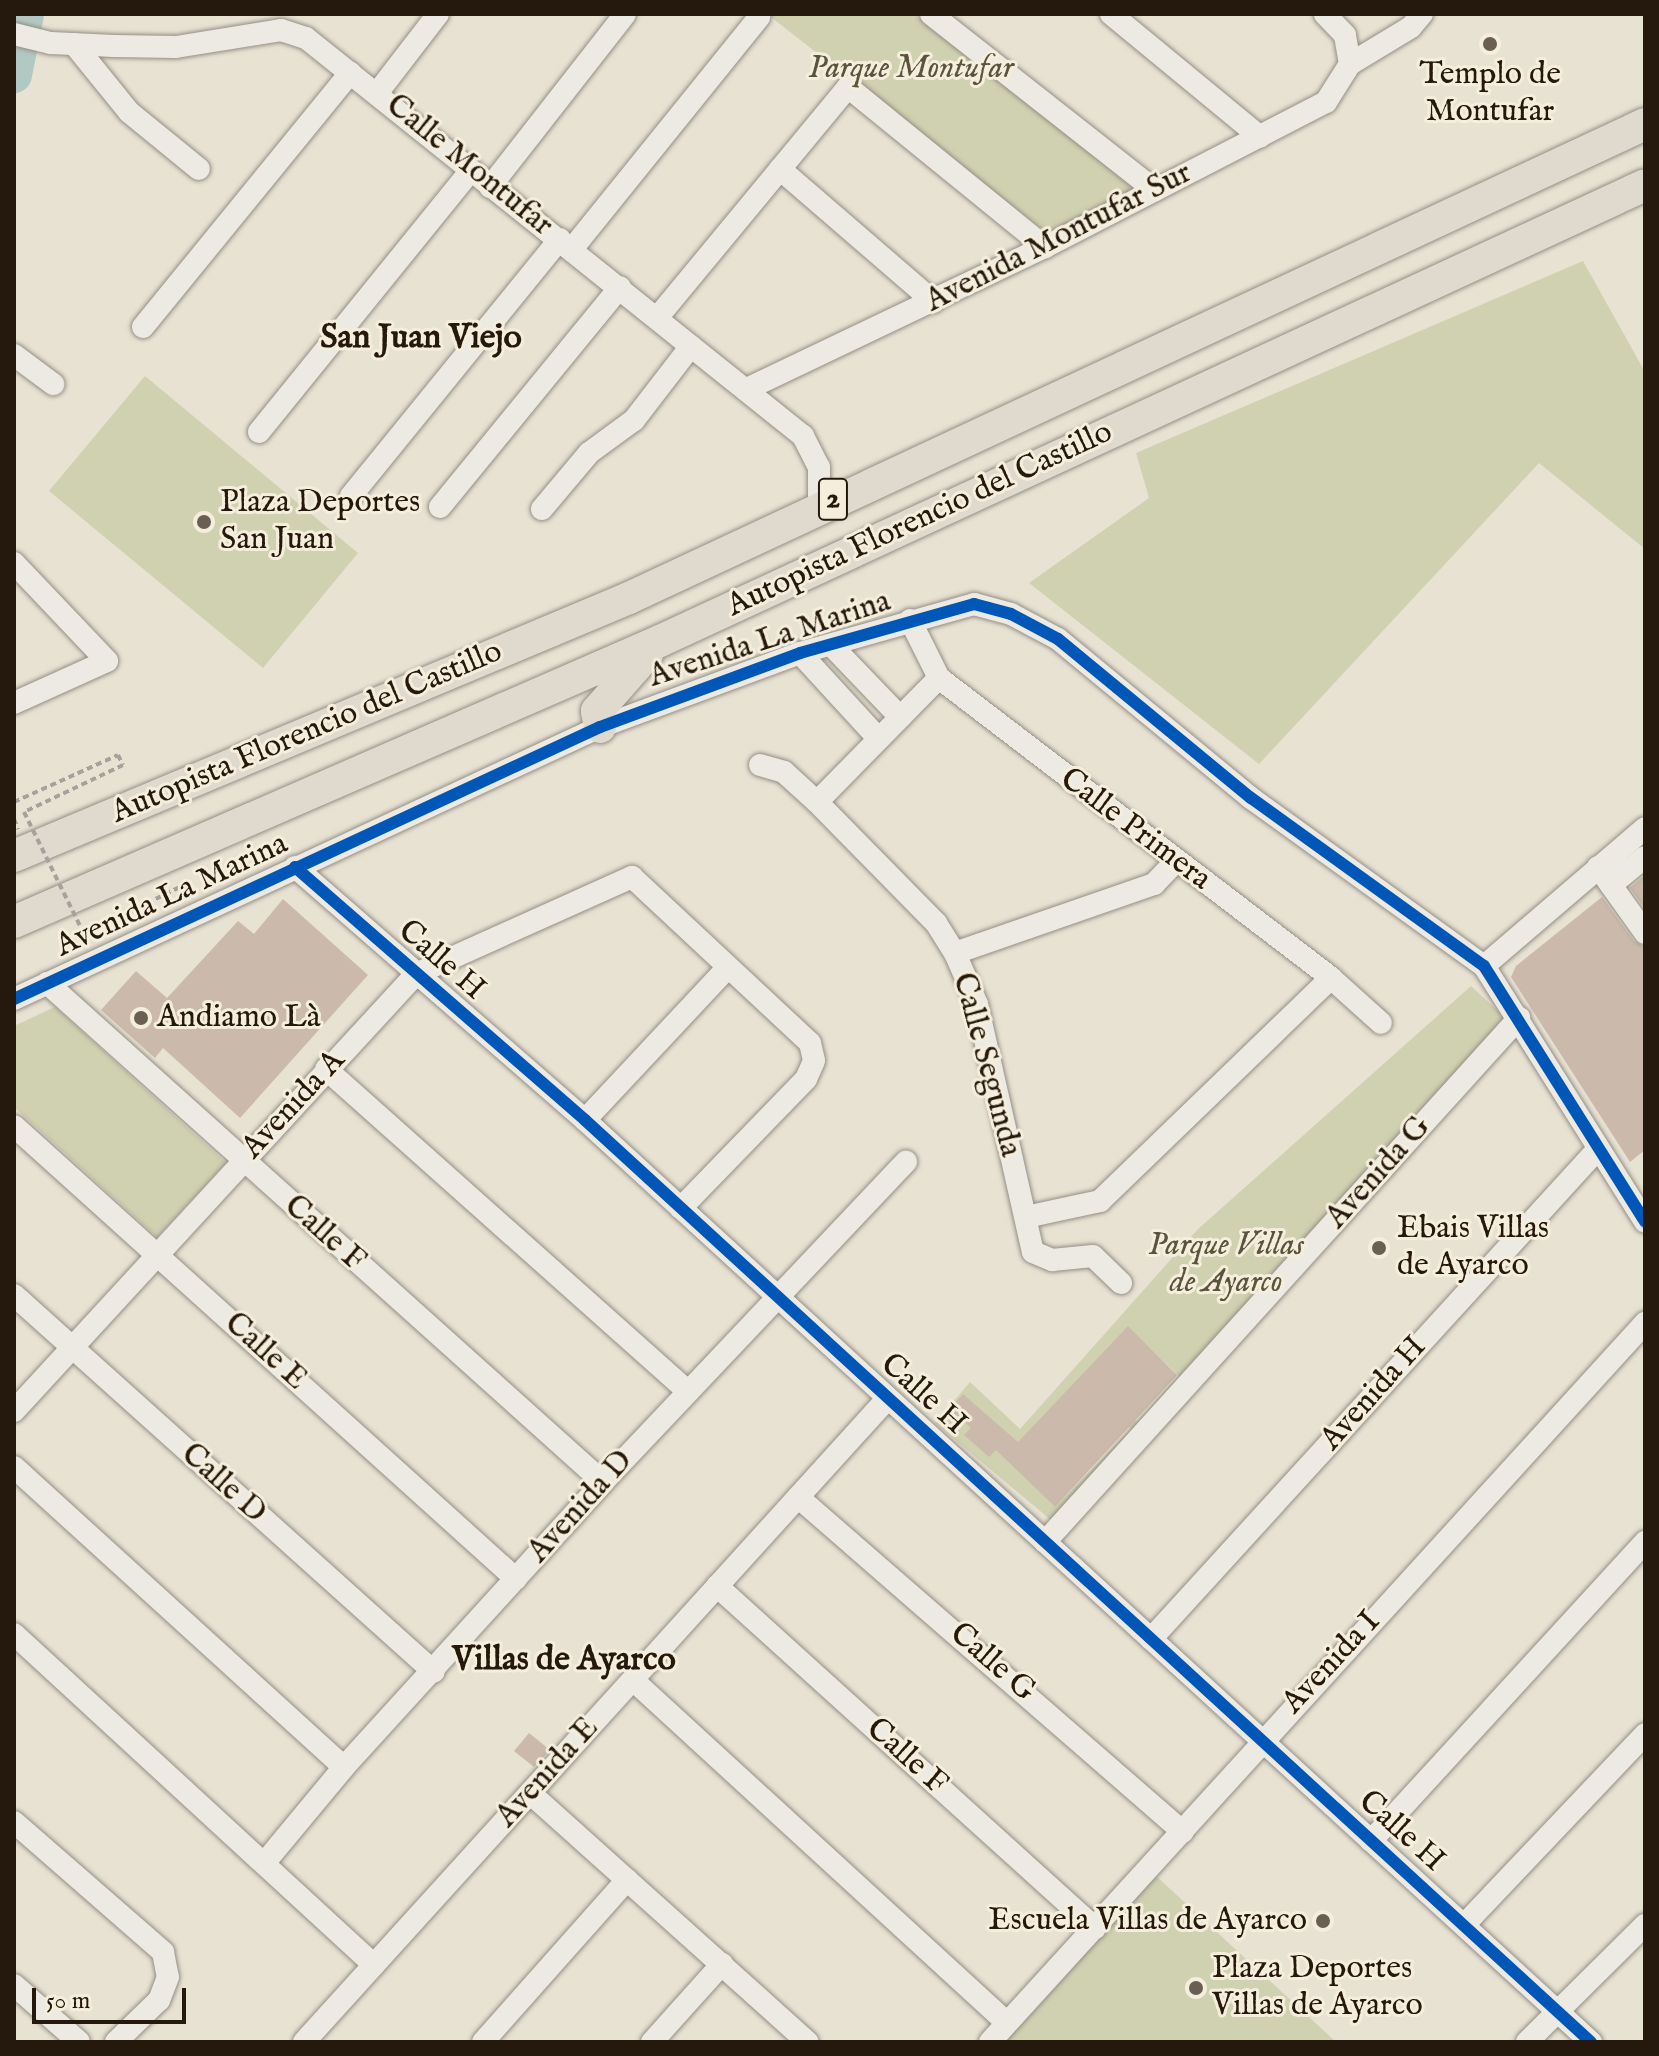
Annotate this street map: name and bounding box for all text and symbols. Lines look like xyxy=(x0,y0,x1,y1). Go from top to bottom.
marker: Templo de Montufar xyxy=(1481,35,1499,53)
park label: Parque Montufar xyxy=(808,50,1014,88)
place label: Templo de Montufar xyxy=(1419,57,1561,132)
street label: Calle Montufar xyxy=(378,87,560,245)
street label: Avenida Montufar Sur xyxy=(920,154,1198,322)
district label: San Juan Viejo xyxy=(320,318,522,358)
street label: Autopista Florencio del Castillo xyxy=(721,414,1119,626)
road number: 2 xyxy=(817,473,849,525)
place label: Plaza Deportes San Juan xyxy=(220,485,420,560)
marker: Plaza Deportes San Juan xyxy=(195,513,213,531)
street label: Avenida La Marina xyxy=(644,583,896,697)
street label: Autopista Florencio del Castillo xyxy=(106,633,508,833)
street label: Calle Primera xyxy=(1052,761,1218,899)
street label: Avenida La Marina xyxy=(50,825,294,967)
street label: Calle H xyxy=(389,913,493,1009)
street label: Calle Segunda xyxy=(943,969,1029,1161)
place label: Andiamo Là xyxy=(157,999,321,1037)
marker: Andiamo Là xyxy=(132,1009,150,1027)
street label: Avenida A xyxy=(234,1043,354,1167)
street label: Avenida G xyxy=(1318,1109,1440,1237)
street label: Calle F xyxy=(275,1188,373,1280)
place label: Ebais Villas de Ayarco xyxy=(1397,1211,1549,1286)
park label: Parque Villas de Ayarco xyxy=(1148,1228,1304,1303)
marker: Ebais Villas de Ayarco xyxy=(1368,1237,1390,1259)
street label: Calle E xyxy=(216,1305,314,1399)
street label: Avenida H xyxy=(1313,1329,1435,1459)
street label: Calle H xyxy=(872,1346,974,1444)
street label: Calle D xyxy=(172,1436,274,1532)
street label: Avenida D xyxy=(520,1443,642,1571)
street label: Avenida I xyxy=(1275,1604,1389,1722)
street label: Calle G xyxy=(941,1615,1043,1711)
district label: Villas de Ayarco xyxy=(452,1640,676,1680)
street label: Avenida E xyxy=(489,1710,607,1836)
street label: Calle F xyxy=(857,1711,955,1803)
street label: Calle H xyxy=(1350,1783,1452,1881)
place label: Escuela Villas de Ayarco xyxy=(988,1902,1307,1940)
marker: Escuela Villas de Ayarco xyxy=(1314,1912,1332,1930)
place label: Plaza Deportes Villas de Ayarco xyxy=(1212,1951,1423,2026)
scale bar xyxy=(36,1972,190,2022)
marker: Plaza Deportes Villas de Ayarco xyxy=(1187,1979,1205,1997)
text: 50 m xyxy=(46,1986,90,2017)

